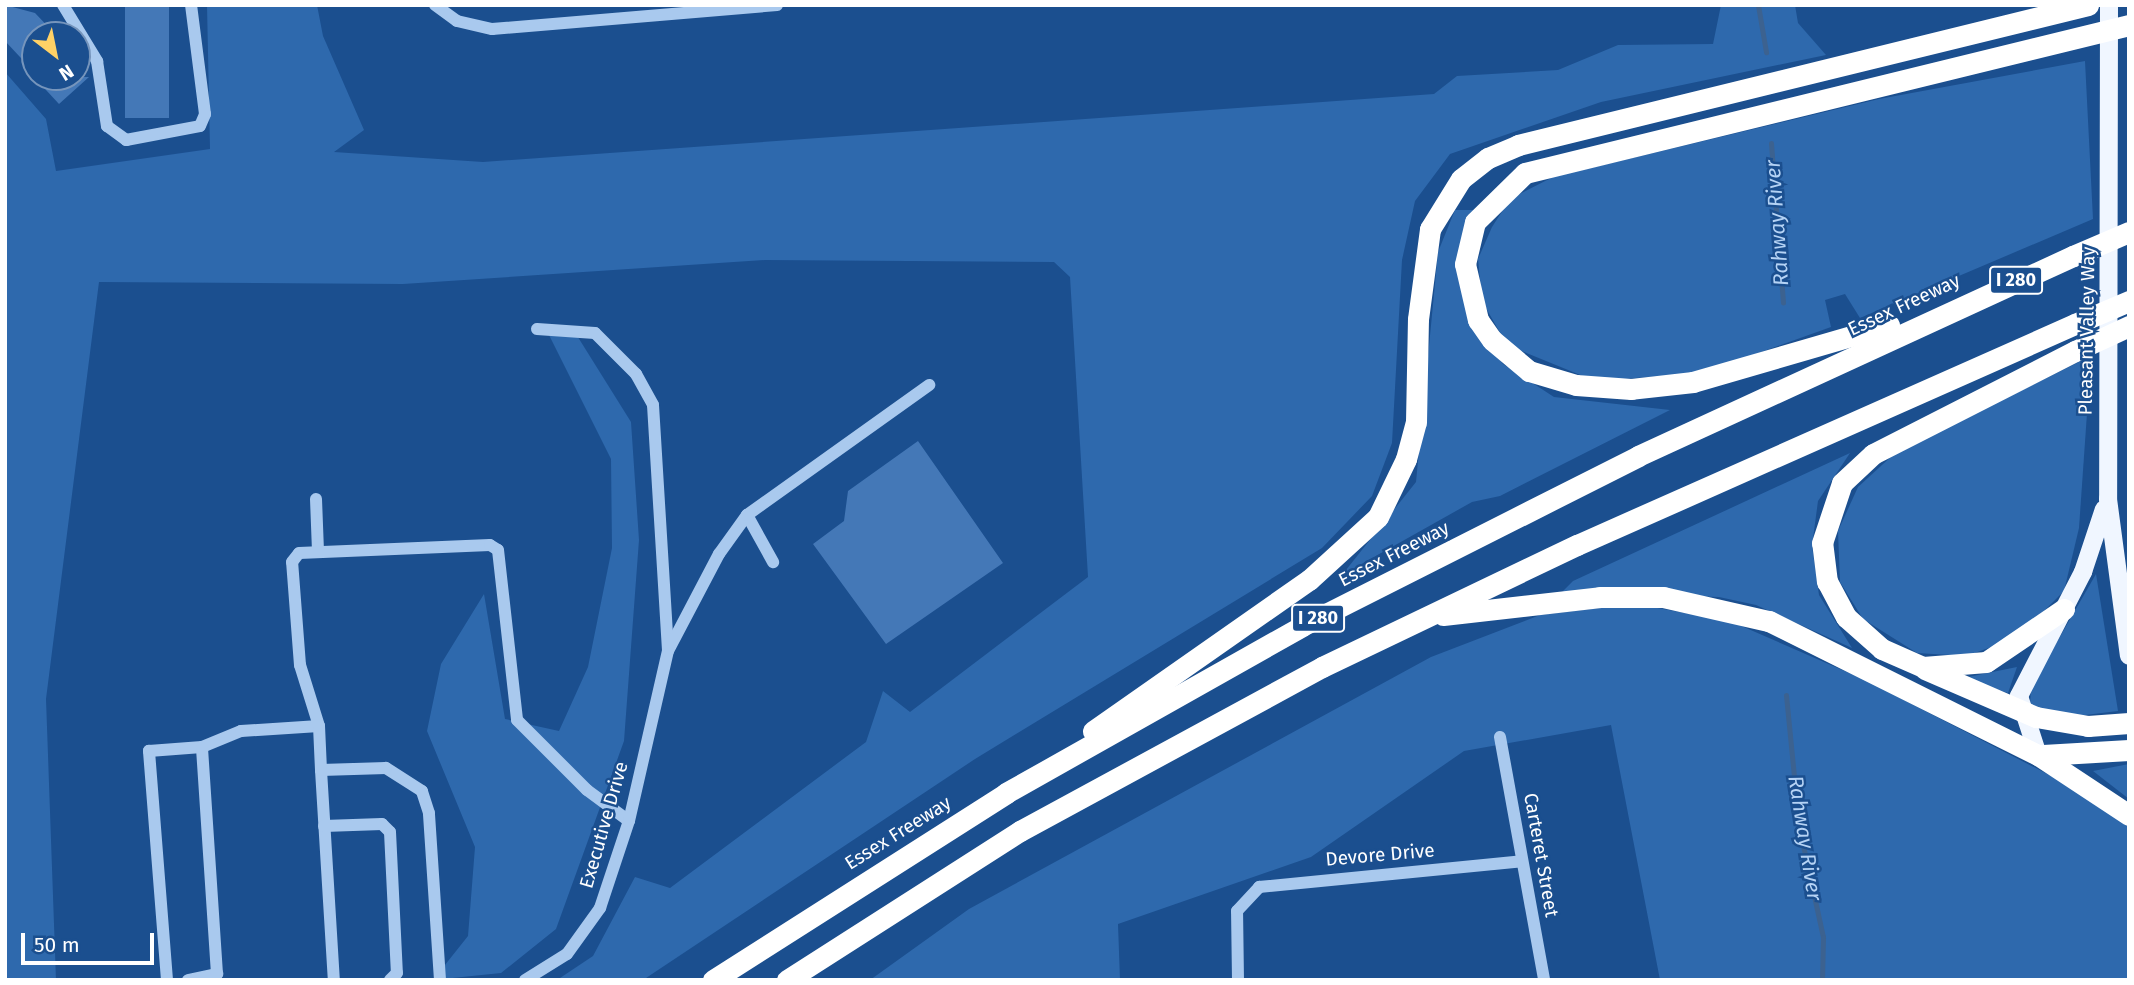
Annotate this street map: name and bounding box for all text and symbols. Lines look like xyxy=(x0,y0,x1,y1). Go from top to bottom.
north arrow xyxy=(21,21,91,91)
text: N xyxy=(55,59,78,86)
water label: Rahway River xyxy=(1760,159,1794,287)
street label: Pleasant Valley Way xyxy=(2074,246,2100,416)
road number: I 280 xyxy=(1988,266,2044,294)
street label: Essex Freeway xyxy=(1844,269,1964,341)
street label: Essex Freeway xyxy=(1335,516,1453,592)
road number: I 280 xyxy=(1290,604,1346,632)
street label: Executive Drive xyxy=(575,759,633,891)
water label: Rahway River xyxy=(1783,774,1827,902)
street label: Essex Freeway xyxy=(841,791,955,875)
street label: Carteret Street xyxy=(1519,791,1563,919)
street label: Devore Drive xyxy=(1324,839,1436,871)
scale bar xyxy=(24,918,158,962)
text: 50 m xyxy=(34,932,80,958)

